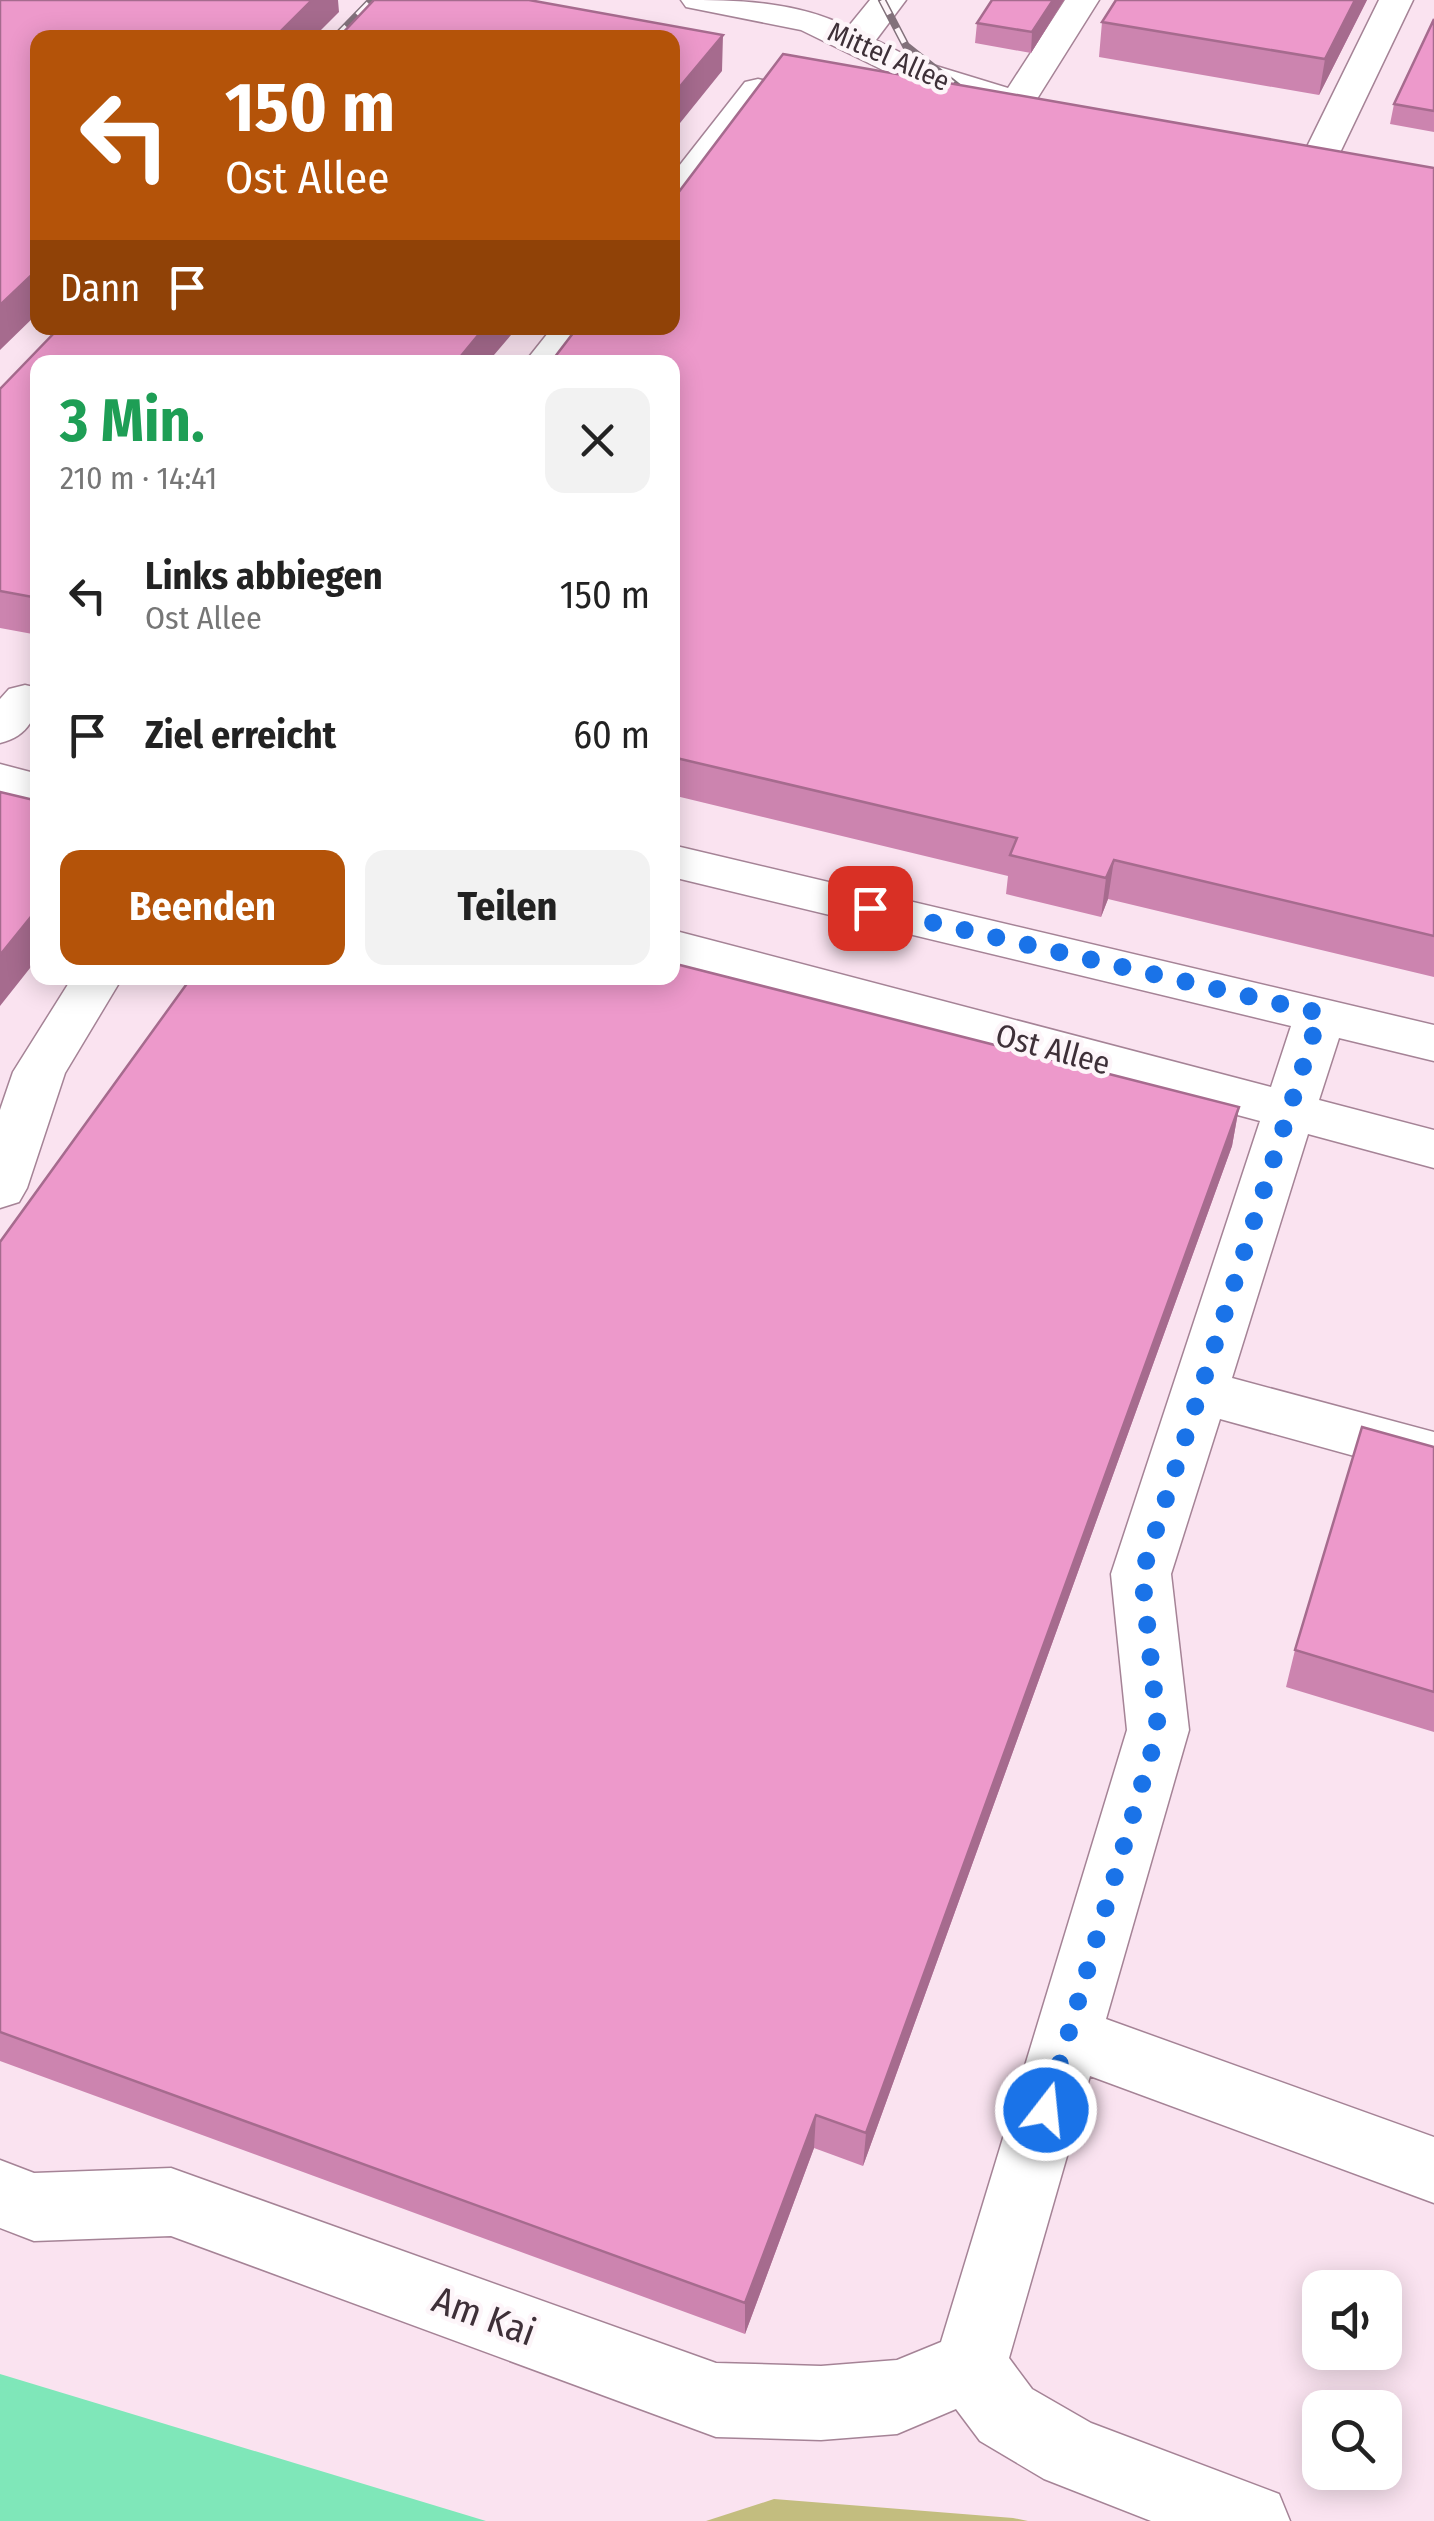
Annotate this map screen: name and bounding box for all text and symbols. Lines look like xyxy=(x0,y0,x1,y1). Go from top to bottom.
street label: Mittel Allee xyxy=(823,15,955,98)
text: 150 m xyxy=(225,66,395,150)
icon: left xyxy=(60,70,190,200)
text: Ost Allee xyxy=(225,151,389,205)
icon: arrive xyxy=(160,260,215,315)
text: Dann xyxy=(60,265,140,311)
text: 3 Min. xyxy=(60,385,205,457)
button: close xyxy=(545,388,650,493)
text: 210 m · 14:41 xyxy=(60,459,217,497)
text: Links abbiegen xyxy=(145,553,383,599)
icon: left xyxy=(60,568,115,623)
text: 150 m xyxy=(560,572,650,618)
text: Ost Allee xyxy=(145,599,262,637)
icon: arrive xyxy=(60,708,115,763)
text: Ziel erreicht xyxy=(145,712,336,758)
text: 60 m xyxy=(573,712,650,758)
button: Beenden xyxy=(60,850,345,965)
button: Teilen xyxy=(365,850,650,965)
pin xyxy=(828,866,913,951)
icon: arrive xyxy=(843,881,898,936)
street label: Ost Allee xyxy=(992,1016,1114,1082)
position arrow xyxy=(994,2058,1098,2162)
map controls xyxy=(1302,2270,1402,2490)
button: sound xyxy=(1302,2270,1402,2370)
street label: Am Kai xyxy=(426,2276,542,2356)
button: search xyxy=(1302,2390,1402,2490)

